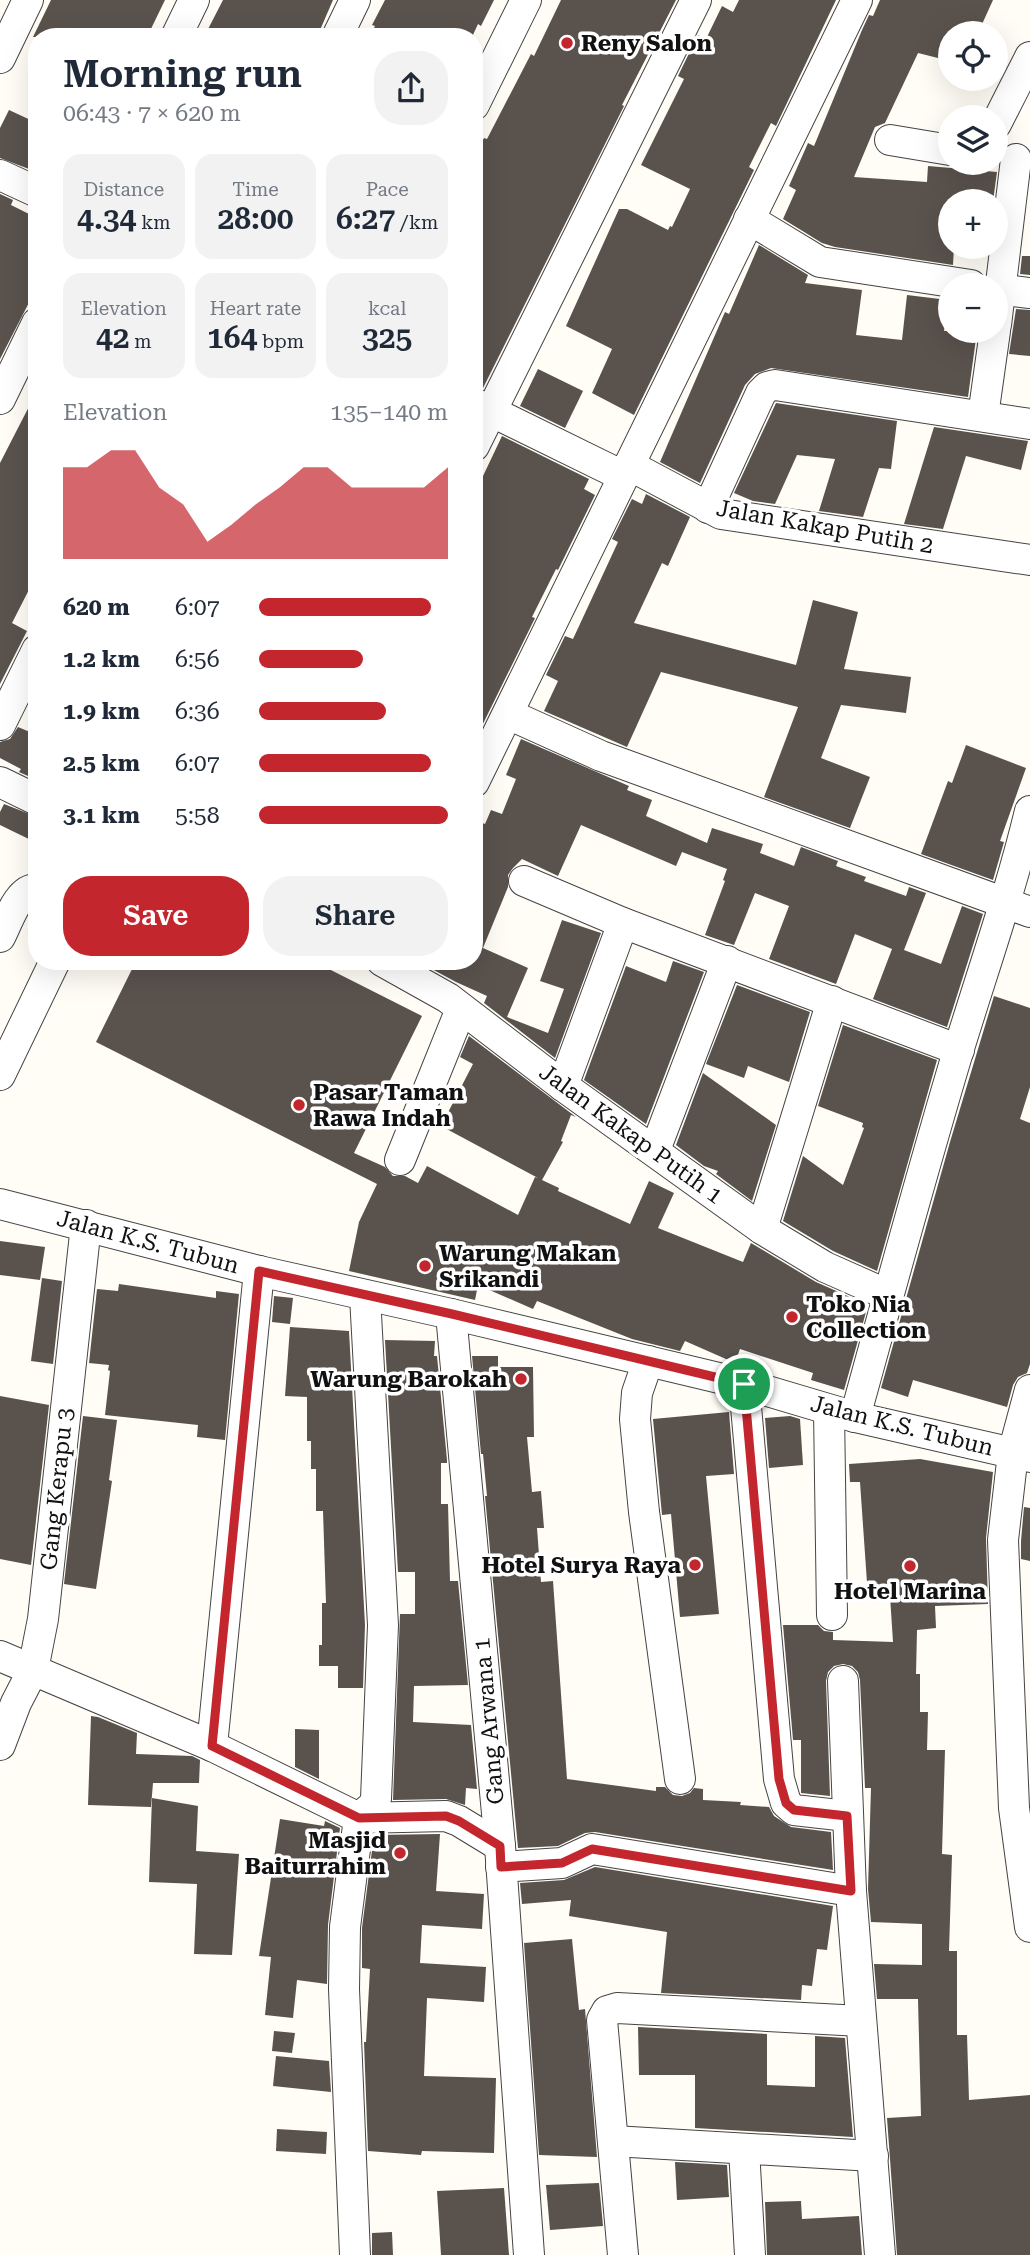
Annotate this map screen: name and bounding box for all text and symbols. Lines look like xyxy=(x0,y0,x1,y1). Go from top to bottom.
map controls xyxy=(938,21,1008,343)
button: locate xyxy=(938,21,1008,91)
place label: Reny Salon xyxy=(581,30,713,57)
marker: Reny Salon xyxy=(559,35,575,51)
button: share xyxy=(374,51,448,125)
text: Morning run xyxy=(63,52,302,96)
text: 06:43 · 7 × 620 m xyxy=(63,100,241,127)
button: layers xyxy=(938,105,1008,175)
text: Distance xyxy=(84,178,164,201)
text: Time xyxy=(232,178,279,201)
text: Pace xyxy=(366,178,409,201)
button: + xyxy=(938,189,1008,259)
text: 4.34 xyxy=(77,201,136,236)
text: 28:00 xyxy=(217,201,294,236)
text: 6:27 xyxy=(336,201,395,236)
text: km xyxy=(136,211,171,234)
text: /km xyxy=(395,211,438,234)
button: − xyxy=(938,273,1008,343)
text: Elevation xyxy=(81,297,167,320)
text: Heart rate xyxy=(210,297,301,320)
text: kcal xyxy=(368,297,406,320)
text: 42 xyxy=(96,320,130,355)
text: 164 xyxy=(207,320,257,355)
text: 325 xyxy=(362,320,412,355)
text: m xyxy=(130,330,152,353)
text: bpm xyxy=(257,330,304,353)
text: Elevation xyxy=(63,399,167,426)
text: 135–140 m xyxy=(330,399,448,426)
street label: Jalan Kakap Putih 2 xyxy=(714,495,936,559)
text: 620 m xyxy=(63,594,130,621)
text: 6:07 xyxy=(175,594,220,621)
text: 1.2 km xyxy=(63,646,140,673)
text: 6:56 xyxy=(175,646,220,673)
text: 1.9 km xyxy=(63,698,140,725)
text: 6:36 xyxy=(175,698,220,725)
text: 2.5 km xyxy=(63,750,140,777)
text: 6:07 xyxy=(175,750,220,777)
text: 3.1 km xyxy=(63,802,140,829)
text: 5:58 xyxy=(175,802,220,829)
button: Save xyxy=(63,876,249,956)
button: Share xyxy=(263,876,448,956)
street label: Jalan Kakap Putih 1 xyxy=(534,1058,728,1210)
place label: Pasar Taman Rawa Indah xyxy=(313,1079,465,1132)
marker: Pasar Taman Rawa Indah xyxy=(291,1097,307,1113)
street label: Jalan K.S. Tubun xyxy=(54,1205,242,1279)
place label: Warung Makan Srikandi xyxy=(439,1240,617,1293)
marker: Warung Makan Srikandi xyxy=(417,1258,433,1274)
place label: Toko Nia Collection xyxy=(806,1291,927,1344)
marker: Toko Nia Collection xyxy=(784,1309,800,1325)
pin xyxy=(714,1354,774,1414)
icon: arrive xyxy=(725,1365,763,1403)
place label: Warung Barokah xyxy=(310,1366,508,1393)
marker: Warung Barokah xyxy=(513,1371,529,1387)
street label: Jalan K.S. Tubun xyxy=(808,1390,996,1462)
street label: Gang Kerapu 3 xyxy=(35,1406,79,1572)
place label: Hotel Surya Raya xyxy=(481,1552,681,1579)
marker: Hotel Surya Raya xyxy=(687,1557,703,1573)
marker: Hotel Marina xyxy=(902,1558,918,1574)
place label: Hotel Marina xyxy=(834,1578,987,1605)
street label: Gang Arwana 1 xyxy=(468,1636,510,1806)
place label: Masjid Baiturrahim xyxy=(244,1827,386,1880)
marker: Masjid Baiturrahim xyxy=(392,1845,408,1861)

